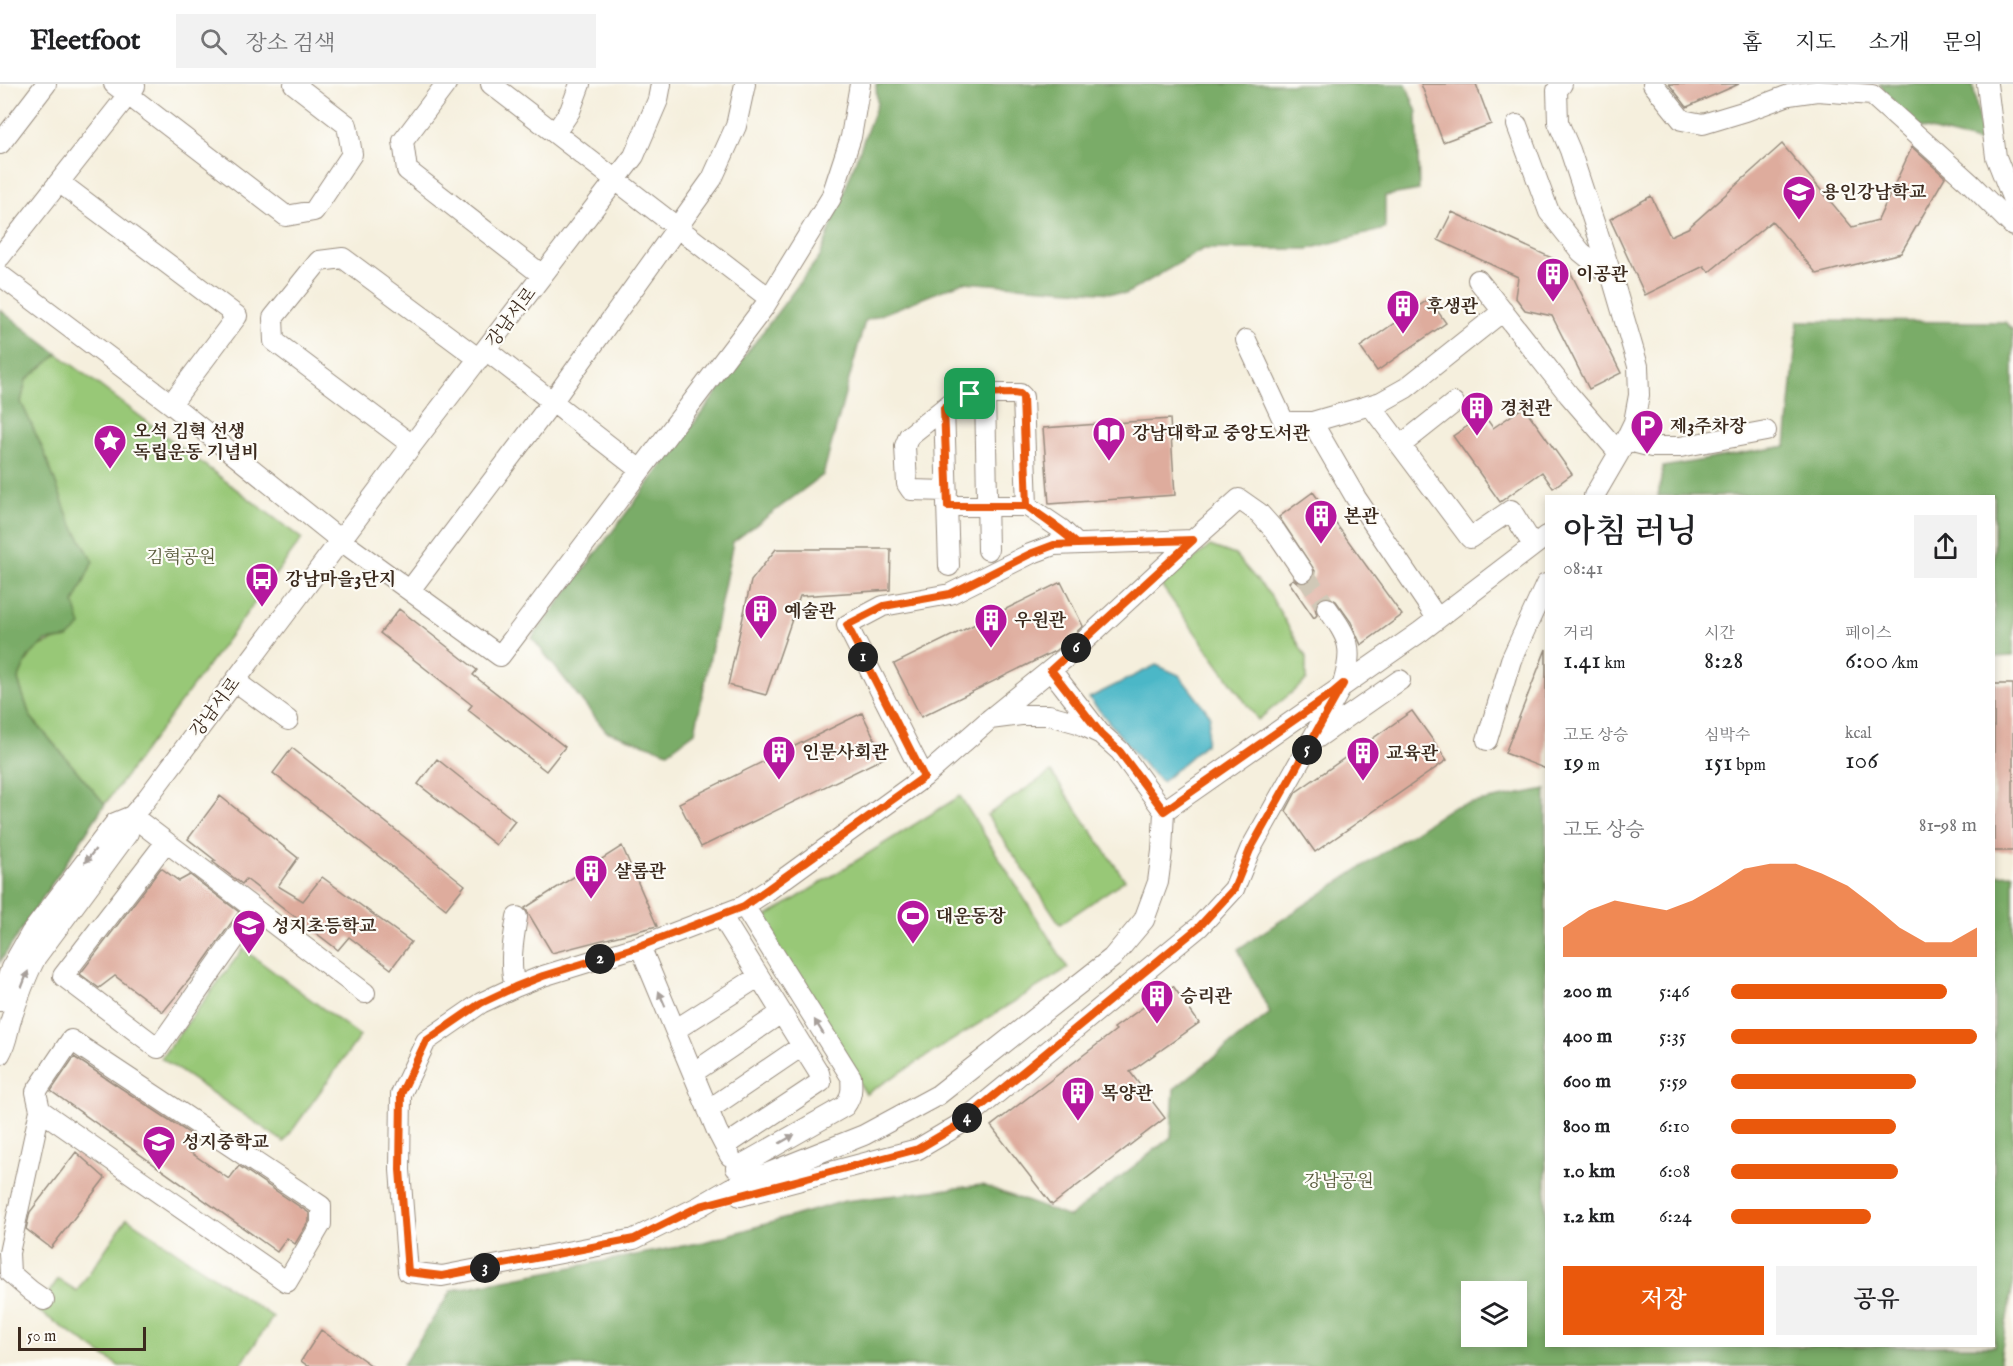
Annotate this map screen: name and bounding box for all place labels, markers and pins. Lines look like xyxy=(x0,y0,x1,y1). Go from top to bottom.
school or university icon: 용인강남학교 xyxy=(1781,174,1817,221)
place label: 용인강남학교 xyxy=(1822,182,1927,205)
building icon: 이공관 xyxy=(1535,256,1571,303)
place label: 이공관 xyxy=(1576,264,1629,287)
building icon: 후생관 xyxy=(1385,288,1421,335)
place label: 후생관 xyxy=(1426,296,1479,319)
pin xyxy=(944,368,995,419)
building icon: 경천관 xyxy=(1459,390,1495,437)
place label: 경천관 xyxy=(1500,398,1553,421)
parking icon: 제3주차장 xyxy=(1629,408,1665,455)
library icon: 강남대학교 중앙도서관 xyxy=(1091,415,1127,462)
place label: 제3주차장 xyxy=(1670,416,1747,439)
place label: 오석 김혁 선생 독립운동 기념비 xyxy=(133,421,259,465)
place icon: 오석 김혁 선생 독립운동 기념비 xyxy=(92,423,128,470)
place label: 강남대학교 중앙도서관 xyxy=(1132,423,1310,446)
building icon: 본관 xyxy=(1303,498,1339,545)
place label: 본관 xyxy=(1344,506,1379,529)
bus stop icon: 강남마을3단지 xyxy=(244,561,280,608)
place label: 강남마을3단지 xyxy=(285,569,396,592)
building icon: 예술관 xyxy=(743,593,779,640)
place label: 예술관 xyxy=(784,601,837,624)
building icon: 우원관 xyxy=(973,602,1009,649)
place label: 우원관 xyxy=(1014,610,1067,633)
pin: 6 xyxy=(1061,633,1091,663)
pin: 1 xyxy=(848,642,878,672)
building icon: 인문사회관 xyxy=(761,734,797,781)
pin: 5 xyxy=(1292,735,1322,765)
building icon: 교육관 xyxy=(1345,735,1381,782)
place label: 인문사회관 xyxy=(802,742,890,765)
place label: 교육관 xyxy=(1386,743,1439,766)
building icon: 샬롬관 xyxy=(573,853,609,900)
place label: 샬롬관 xyxy=(614,861,667,884)
sports icon: 대운동장 xyxy=(895,898,931,945)
place label: 대운동장 xyxy=(936,906,1006,929)
school or university icon: 성지초등학교 xyxy=(231,908,267,955)
place label: 성지초등학교 xyxy=(272,916,377,939)
pin: 2 xyxy=(585,944,615,974)
building icon: 승리관 xyxy=(1139,978,1175,1025)
place label: 승리관 xyxy=(1180,986,1233,1009)
building icon: 목양관 xyxy=(1060,1075,1096,1122)
place label: 목양관 xyxy=(1101,1083,1154,1106)
pin: 4 xyxy=(952,1103,982,1133)
school or university icon: 성지중학교 xyxy=(141,1124,177,1171)
place label: 성지중학교 xyxy=(182,1132,270,1155)
pin: 3 xyxy=(470,1253,500,1283)

